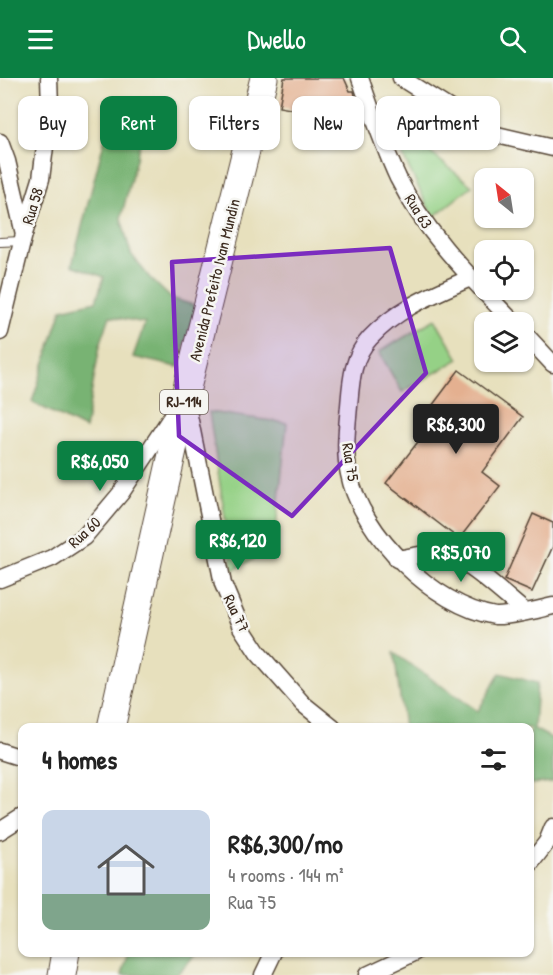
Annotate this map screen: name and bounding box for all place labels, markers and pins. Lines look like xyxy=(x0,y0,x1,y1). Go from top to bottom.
pin: R$6,300 xyxy=(401,404,511,455)
pin: R$6,050 xyxy=(45,441,155,492)
pin: R$6,120 xyxy=(183,520,293,571)
pin: R$5,070 xyxy=(406,532,516,583)

